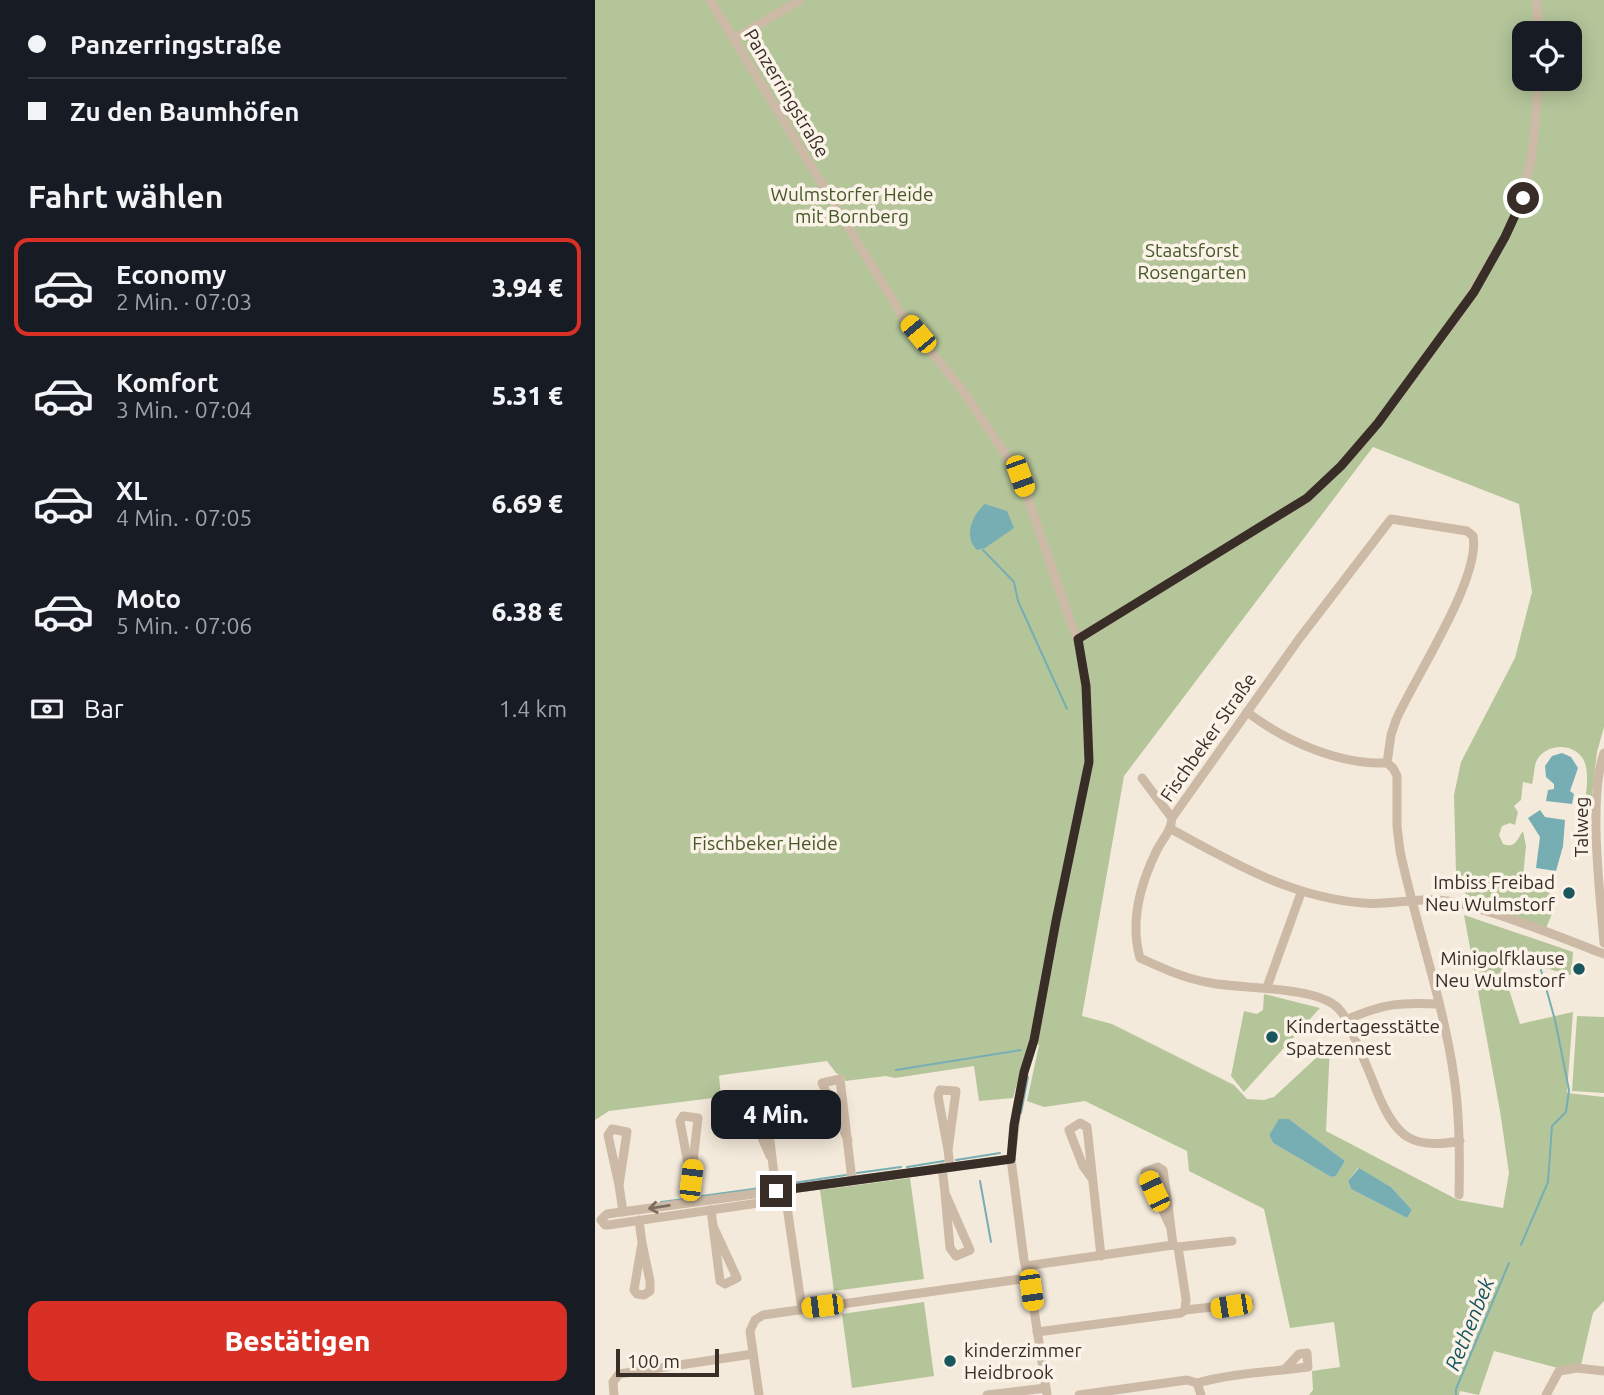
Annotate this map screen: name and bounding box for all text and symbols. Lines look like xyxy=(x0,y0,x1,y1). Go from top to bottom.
map controls xyxy=(1512,21,1582,91)
button: locate xyxy=(1512,21,1582,91)
street label: Panzerringstraße xyxy=(740,25,834,161)
text: Panzerringstraße xyxy=(70,30,282,59)
text: Zu den Baumhöfen xyxy=(70,97,299,126)
text: Fahrt wählen xyxy=(28,178,223,214)
route start xyxy=(1507,182,1539,214)
park label: Wulmstorfer Heide mit Bornberg xyxy=(771,183,933,227)
park label: Staatsforst Rosengarten xyxy=(1137,239,1247,283)
icon: car xyxy=(32,256,95,319)
text: Economy xyxy=(116,260,226,289)
text: 3.94 € xyxy=(492,273,563,302)
text: 2 Min. · 07:03 xyxy=(116,289,252,314)
car xyxy=(897,311,940,357)
icon: car xyxy=(32,364,95,427)
text: Komfort xyxy=(116,368,219,397)
text: 5.31 € xyxy=(492,381,563,410)
text: 3 Min. · 07:04 xyxy=(116,397,252,422)
car xyxy=(1003,453,1038,499)
icon: car xyxy=(32,472,95,535)
text: XL xyxy=(116,476,147,505)
text: 6.69 € xyxy=(492,489,563,518)
text: 4 Min. · 07:05 xyxy=(116,505,252,530)
icon: car xyxy=(32,580,95,643)
text: Moto xyxy=(116,584,181,613)
text: 6.38 € xyxy=(492,597,563,626)
text: 5 Min. · 07:06 xyxy=(116,613,252,638)
street label: Fischbeker Straße xyxy=(1155,669,1261,805)
icon: cash xyxy=(28,690,66,728)
text: Bar xyxy=(84,694,124,723)
text: 1.4 km xyxy=(499,696,567,721)
street label: Talweg xyxy=(1570,797,1592,857)
park label: Fischbeker Heide xyxy=(692,832,838,854)
place label: Imbiss Freibad Neu Wulmstorf xyxy=(1425,871,1556,915)
marker: Imbiss Freibad Neu Wulmstorf xyxy=(1561,885,1577,901)
place label: Minigolfklause Neu Wulmstorf xyxy=(1435,947,1566,991)
marker: Minigolfklause Neu Wulmstorf xyxy=(1571,961,1587,977)
place label: Kindertagesstätte Spatzennest xyxy=(1286,1015,1440,1059)
marker: Kindertagesstätte Spatzennest xyxy=(1264,1029,1280,1045)
callout: 4 Min. xyxy=(711,1090,841,1138)
text: 4 Min. xyxy=(744,1102,808,1127)
car xyxy=(679,1158,704,1202)
car xyxy=(1136,1168,1173,1214)
route end xyxy=(760,1175,792,1207)
one-way arrow xyxy=(648,1201,671,1214)
car xyxy=(1018,1268,1045,1312)
water label: Rethenbek xyxy=(1440,1273,1499,1374)
car xyxy=(1209,1292,1254,1320)
car xyxy=(800,1293,845,1319)
button: Bestätigen xyxy=(28,1301,567,1381)
place label: kinderzimmer Heidbrook xyxy=(964,1339,1082,1383)
scale bar xyxy=(616,1346,719,1378)
text: 100 m xyxy=(627,1350,680,1372)
marker: kinderzimmer Heidbrook xyxy=(942,1353,958,1369)

